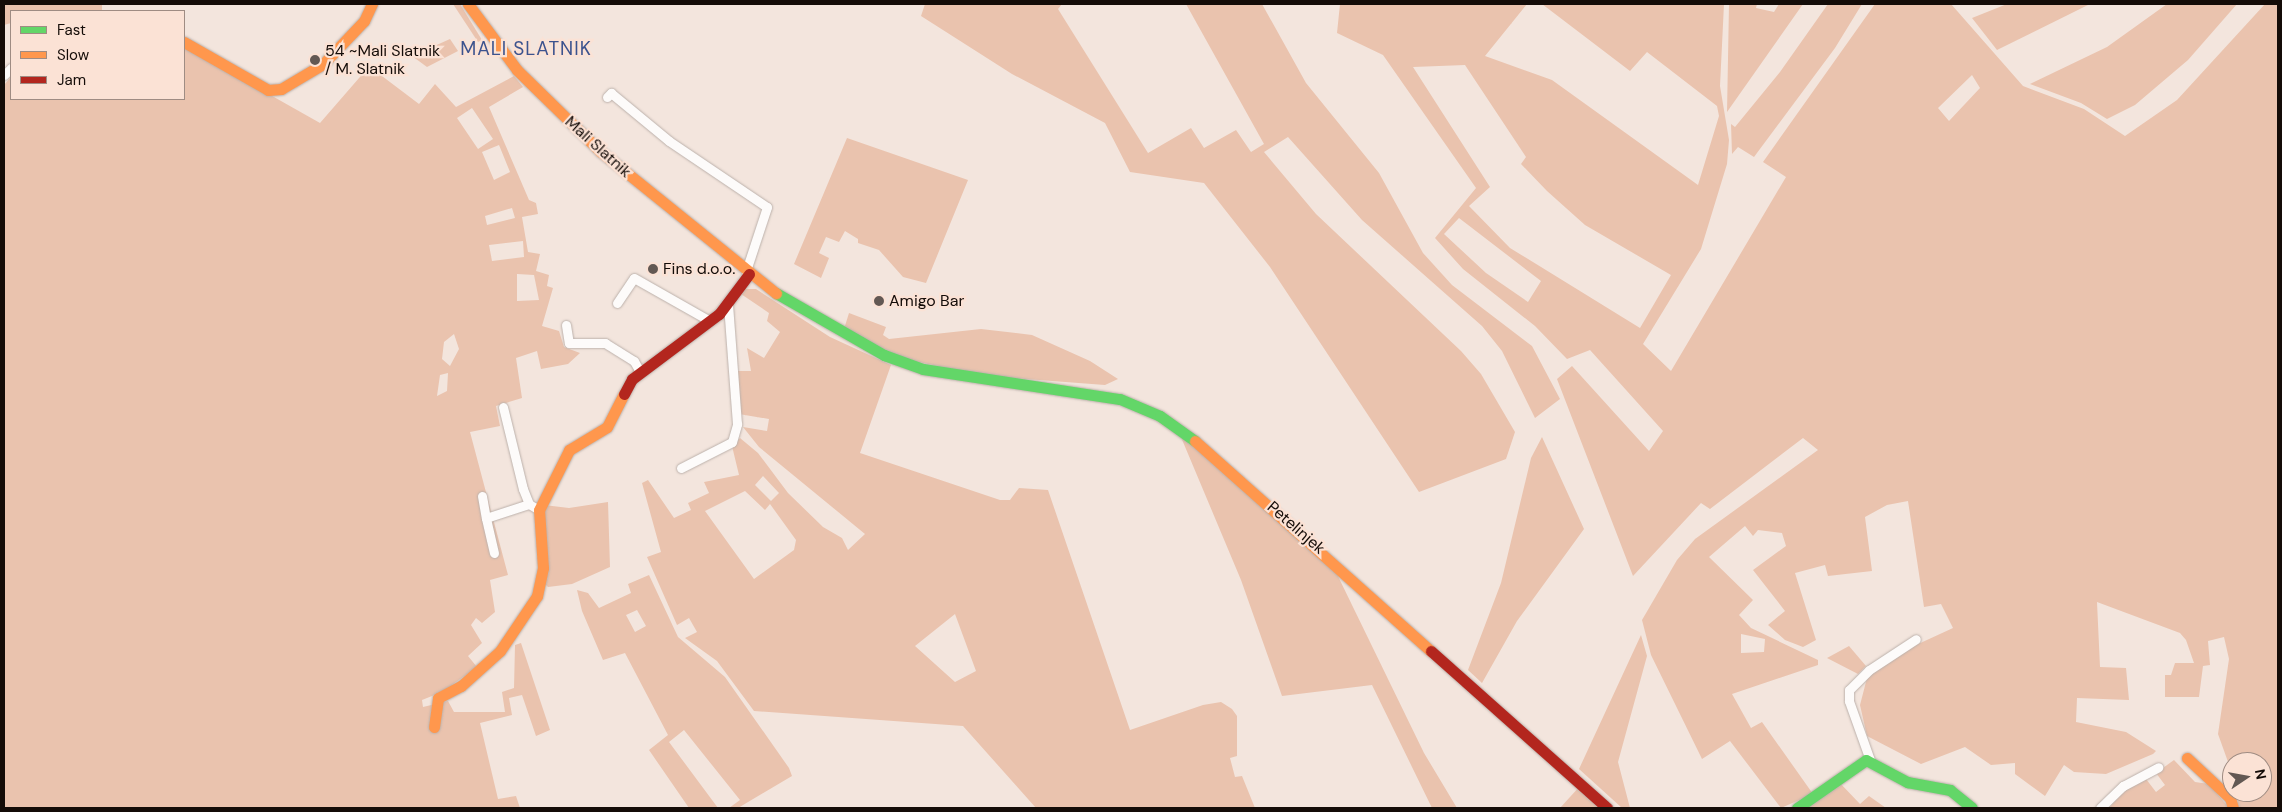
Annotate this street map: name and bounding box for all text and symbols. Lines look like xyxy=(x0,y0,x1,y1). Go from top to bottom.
legend xyxy=(10,10,185,100)
text: Fast xyxy=(57,20,86,40)
district label: MALI SLATNIK xyxy=(459,38,593,60)
place label: 54 ~Mali Slatnik / M. Slatnik xyxy=(325,41,440,79)
text: Slow xyxy=(57,45,89,65)
marker: 54 ~Mali Slatnik / M. Slatnik xyxy=(309,54,321,66)
text: Jam xyxy=(57,70,86,90)
street label: Mali Slatnik xyxy=(561,112,635,182)
place label: Fins d.o.o. xyxy=(663,259,735,279)
marker: Fins d.o.o. xyxy=(647,263,659,275)
place label: Amigo Bar xyxy=(889,291,964,311)
marker: Amigo Bar xyxy=(873,295,885,307)
street label: Petelinjek xyxy=(1263,498,1329,558)
north arrow xyxy=(2222,752,2272,802)
text: N xyxy=(2251,767,2271,781)

